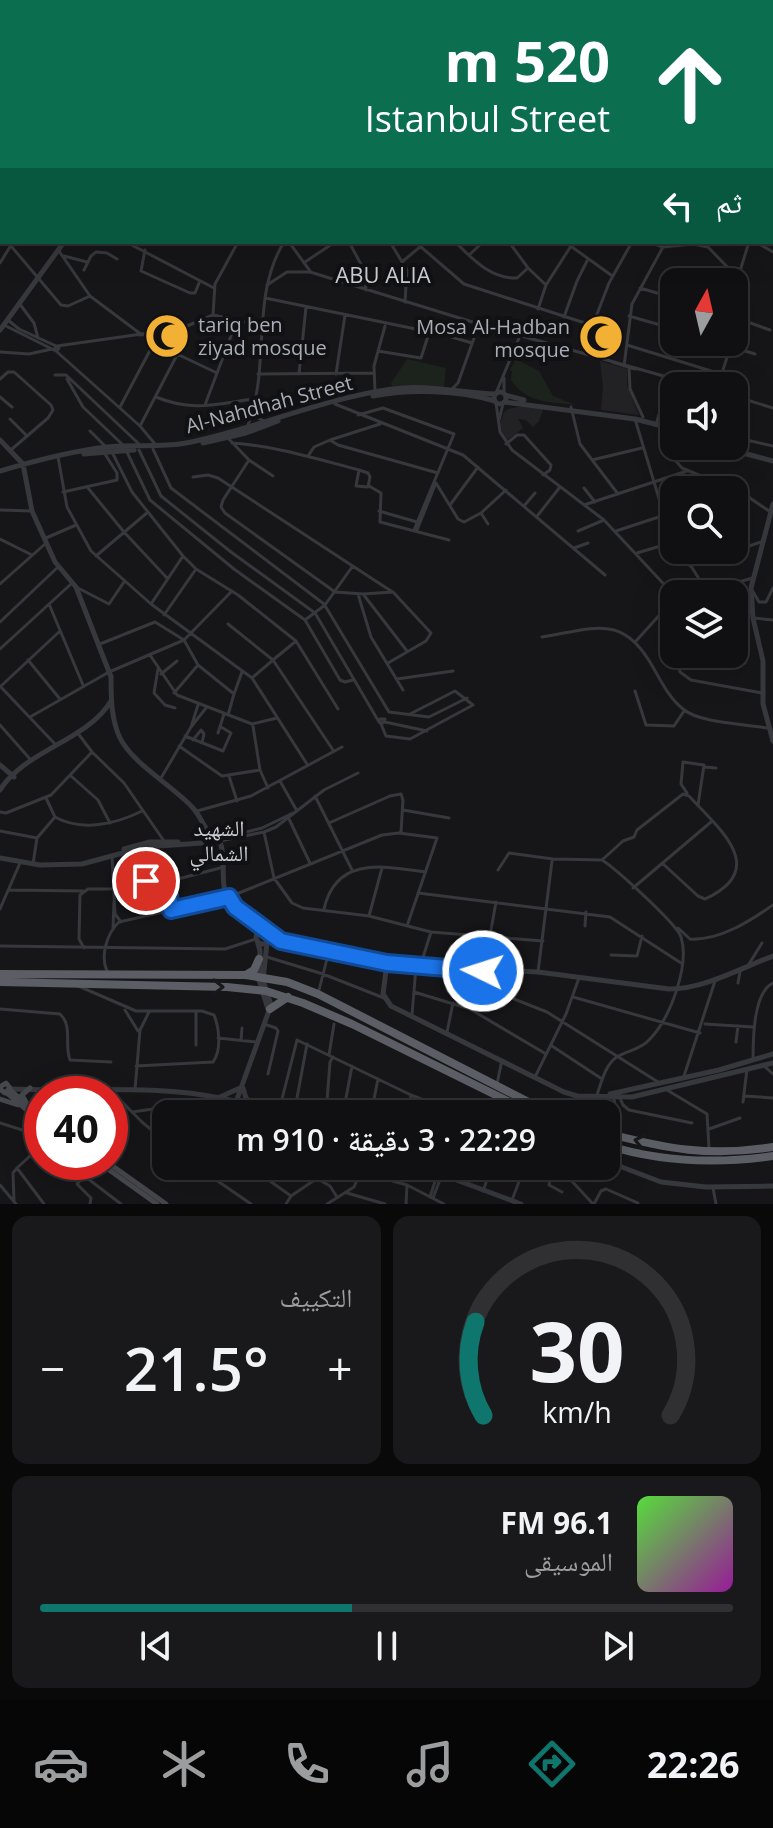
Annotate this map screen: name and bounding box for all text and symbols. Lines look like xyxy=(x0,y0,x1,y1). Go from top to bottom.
text: 520 m xyxy=(444,22,610,98)
icon: ahead xyxy=(638,32,742,136)
text: Istanbul Street xyxy=(365,94,610,143)
text: ثم xyxy=(716,181,742,222)
icon: left xyxy=(656,184,700,228)
district label: ABU ALIA xyxy=(335,259,431,289)
north arrow xyxy=(660,268,748,356)
map controls xyxy=(660,268,748,668)
place label: tariq ben ziyad mosque xyxy=(198,311,327,361)
mosque icon: tariq ben ziyad mosque xyxy=(143,312,191,360)
place label: Mosa Al-Hadban mosque xyxy=(416,313,570,363)
mosque icon: Mosa Al-Hadban mosque xyxy=(577,313,625,361)
street label: Al-Nahdhah Street xyxy=(183,369,355,439)
button: sound xyxy=(660,372,748,460)
button: search xyxy=(660,476,748,564)
button: layers xyxy=(660,580,748,668)
district label: الشهيد الشمالي xyxy=(190,812,248,871)
pin xyxy=(112,847,180,915)
icon: arrive xyxy=(124,859,168,903)
position arrow xyxy=(441,929,525,1013)
one-way arrow xyxy=(212,978,225,995)
speed limit sign: 40 xyxy=(24,1076,128,1180)
text: 22:29 · 3 دقيقة · 910 m xyxy=(236,1119,536,1160)
one-way arrow xyxy=(634,1133,648,1150)
text: التكييف xyxy=(280,1279,353,1315)
text: 30 xyxy=(529,1293,624,1406)
text: 21.5° xyxy=(124,1327,269,1409)
text: − xyxy=(40,1338,65,1398)
text: + xyxy=(327,1338,353,1398)
text: km/h xyxy=(542,1392,611,1431)
text: 96.1 FM xyxy=(500,1502,613,1543)
text: الموسيقى xyxy=(524,1543,613,1579)
icon: previous xyxy=(134,1624,178,1668)
icon: pause xyxy=(365,1624,409,1668)
icon: next xyxy=(596,1624,640,1668)
icon: car xyxy=(33,1736,89,1792)
icon: climate xyxy=(156,1736,212,1792)
icon: phone xyxy=(279,1736,335,1792)
icon: music xyxy=(402,1736,458,1792)
icon: directions xyxy=(524,1736,580,1792)
text: 22:26 xyxy=(647,1740,740,1789)

